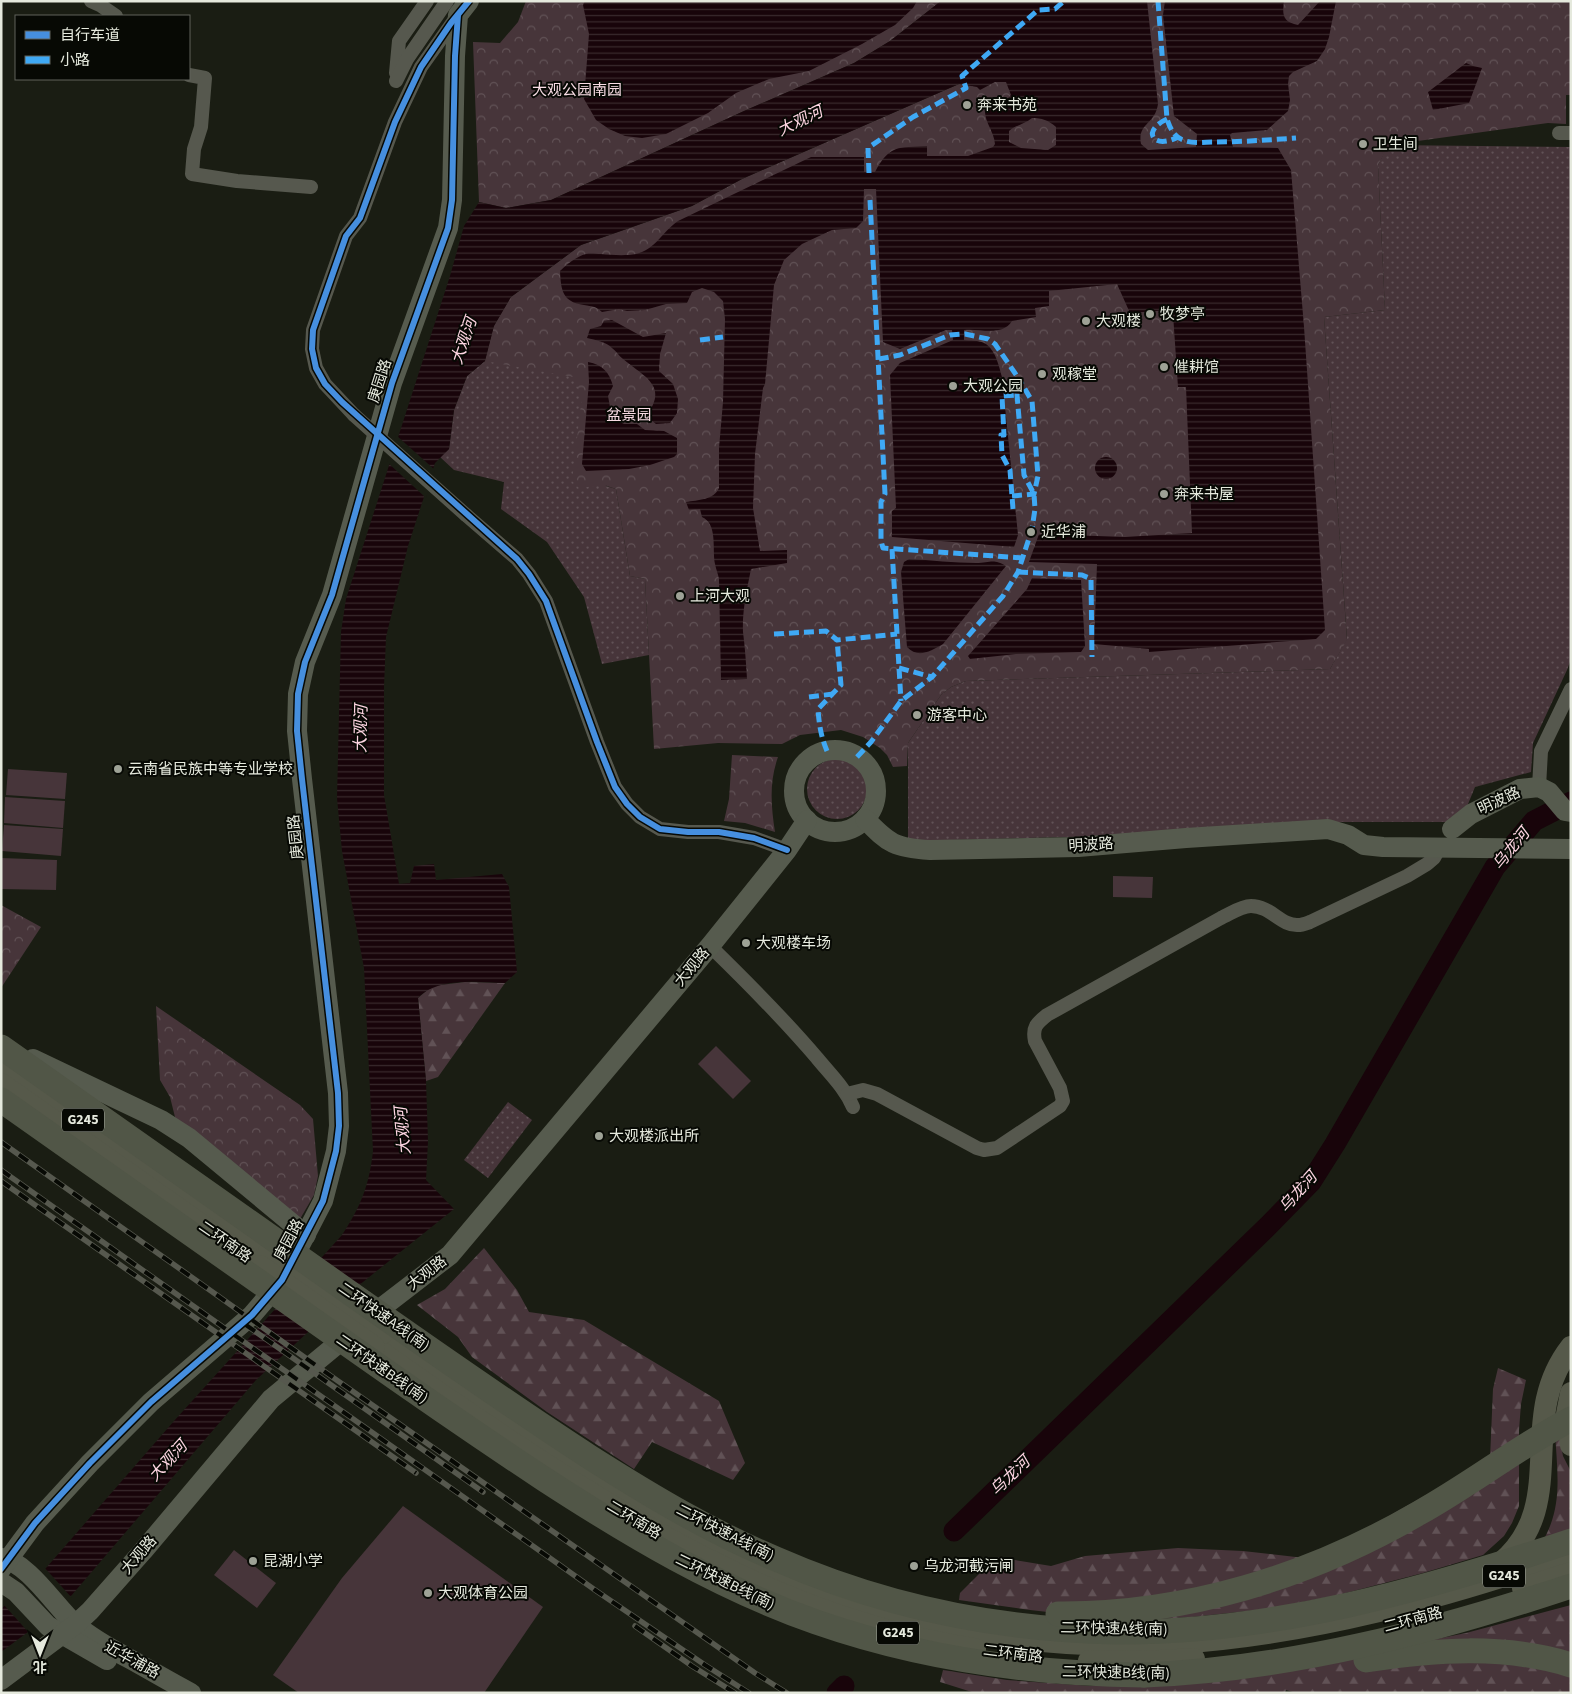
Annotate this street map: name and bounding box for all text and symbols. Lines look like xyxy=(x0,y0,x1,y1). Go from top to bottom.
legend xyxy=(15,15,190,80)
text: 自行车道 xyxy=(60,25,120,46)
text: 小路 xyxy=(60,50,90,71)
park label: 大观公园南园 xyxy=(532,80,622,101)
place label: 奔来书苑 xyxy=(977,95,1037,116)
water label: 大观河 xyxy=(774,99,829,141)
marker: 奔来书苑 xyxy=(961,99,973,111)
place label: 卫生间 xyxy=(1373,134,1418,155)
marker: 卫生间 xyxy=(1357,138,1369,150)
place label: 牧梦亭 xyxy=(1160,304,1205,325)
marker: 牧梦亭 xyxy=(1144,308,1156,320)
place label: 大观楼 xyxy=(1096,311,1141,332)
water label: 大观河 xyxy=(446,312,483,367)
marker: 大观楼 xyxy=(1080,315,1092,327)
street label: 庚园路 xyxy=(363,356,397,406)
place label: 催耕馆 xyxy=(1174,357,1219,378)
marker: 催耕馆 xyxy=(1158,361,1170,373)
place label: 观稼堂 xyxy=(1052,364,1097,385)
marker: 观稼堂 xyxy=(1036,368,1048,380)
place label: 大观公园 xyxy=(963,376,1023,397)
marker: 大观公园 xyxy=(947,380,959,392)
park label: 盆景园 xyxy=(606,405,652,426)
place label: 奔来书屋 xyxy=(1174,484,1234,505)
marker: 奔来书屋 xyxy=(1158,488,1170,500)
place label: 近华浦 xyxy=(1041,522,1086,543)
marker: 近华浦 xyxy=(1025,526,1037,538)
place label: 上河大观 xyxy=(690,586,750,607)
marker: 上河大观 xyxy=(674,590,686,602)
water label: 大观河 xyxy=(350,702,372,753)
place label: 游客中心 xyxy=(927,705,987,726)
marker: 游客中心 xyxy=(911,709,923,721)
place label: 云南省民族中等专业学校 xyxy=(128,759,293,780)
marker: 云南省民族中等专业学校 xyxy=(112,763,124,775)
street label: 明波路 xyxy=(1474,782,1524,820)
street label: 庚园路 xyxy=(283,814,309,860)
water label: 乌龙河 xyxy=(1487,821,1537,875)
street label: 明波路 xyxy=(1068,833,1114,857)
place label: 大观楼车场 xyxy=(756,933,831,954)
marker: 大观楼车场 xyxy=(740,937,752,949)
street label: 大观路 xyxy=(669,943,715,991)
water label: 大观河 xyxy=(390,1103,416,1156)
road number: G245 xyxy=(62,1108,104,1132)
place label: 大观楼派出所 xyxy=(609,1126,699,1147)
marker: 大观楼派出所 xyxy=(593,1130,605,1142)
water label: 乌龙河 xyxy=(1274,1165,1324,1217)
street label: 庚园路 xyxy=(269,1215,309,1265)
street label: 二环南路 xyxy=(194,1216,256,1268)
street label: 大观路 xyxy=(403,1251,451,1295)
street label: 二环快速A线(南) xyxy=(334,1278,434,1356)
street label: 二环快速B线(南) xyxy=(332,1329,432,1409)
water label: 大观河 xyxy=(144,1434,194,1486)
water label: 乌龙河 xyxy=(985,1449,1037,1501)
street label: 二环南路 xyxy=(603,1496,665,1544)
street label: 二环快速A线(南) xyxy=(672,1499,778,1567)
street label: 大观路 xyxy=(116,1531,162,1579)
street label: 二环快速B线(南) xyxy=(672,1549,778,1615)
place label: 昆湖小学 xyxy=(263,1551,323,1572)
marker: 昆湖小学 xyxy=(247,1555,259,1567)
place label: 乌龙河截污闸 xyxy=(924,1556,1014,1577)
marker: 乌龙河截污闸 xyxy=(908,1560,920,1572)
road number: G245 xyxy=(1483,1564,1525,1588)
place label: 大观体育公园 xyxy=(438,1583,528,1604)
marker: 大观体育公园 xyxy=(422,1587,434,1599)
street label: 二环南路 xyxy=(1381,1602,1445,1638)
street label: 二环快速A线(南) xyxy=(1060,1618,1168,1640)
road number: G245 xyxy=(877,1622,919,1645)
north arrow xyxy=(15,1629,65,1679)
street label: 近华浦路 xyxy=(101,1636,163,1684)
street label: 二环南路 xyxy=(982,1640,1044,1668)
text: 北 xyxy=(33,1656,47,1676)
street label: 二环快速B线(南) xyxy=(1062,1662,1170,1684)

